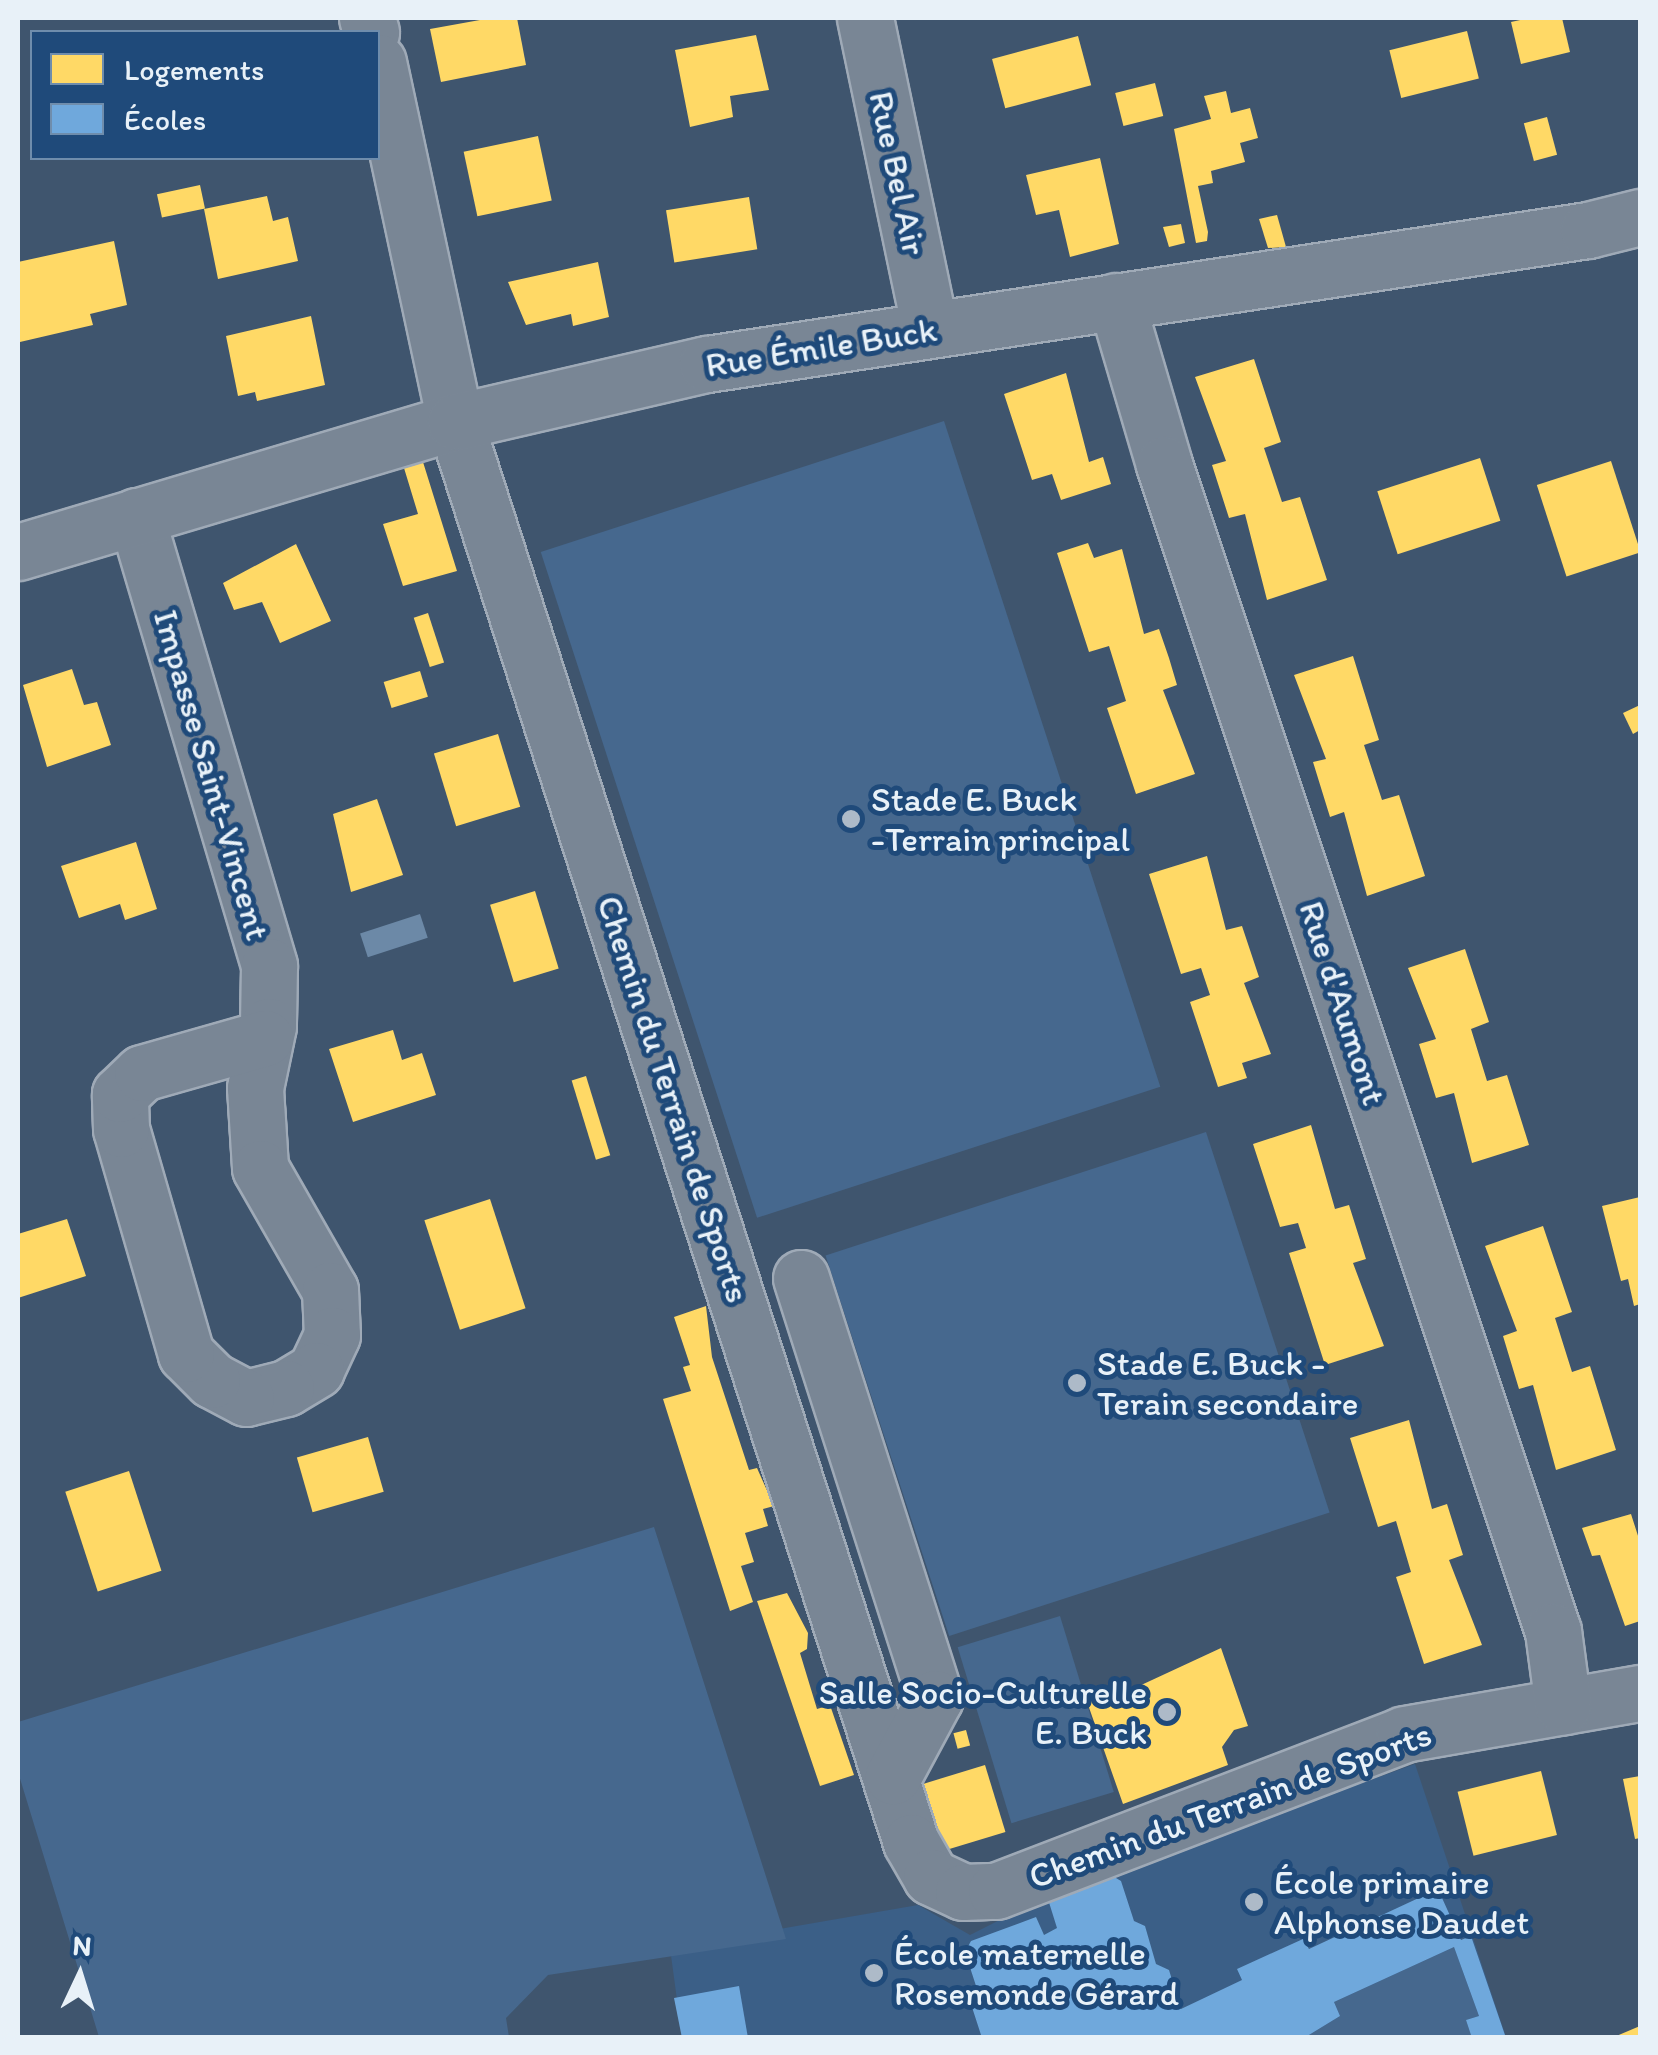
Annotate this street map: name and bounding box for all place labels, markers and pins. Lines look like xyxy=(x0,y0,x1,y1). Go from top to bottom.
place label: Stade E. Buck -Terrain principal xyxy=(871,778,1130,860)
marker: Stade E. Buck -Terrain principal xyxy=(840,808,862,830)
place label: Stade E. Buck - Terain secondaire xyxy=(1097,1342,1358,1424)
marker: Stade E. Buck - Terain secondaire xyxy=(1066,1372,1088,1394)
place label: Salle Socio-Culturelle E. Buck xyxy=(819,1671,1147,1753)
marker: Salle Socio-Culturelle E. Buck xyxy=(1156,1701,1178,1723)
place label: École primaire Alphonse Daudet xyxy=(1274,1861,1530,1943)
marker: École primaire Alphonse Daudet xyxy=(1243,1891,1265,1913)
place label: École maternelle Rosemonde Gérard xyxy=(894,1932,1180,2014)
marker: École maternelle Rosemonde Gérard xyxy=(863,1962,885,1984)

